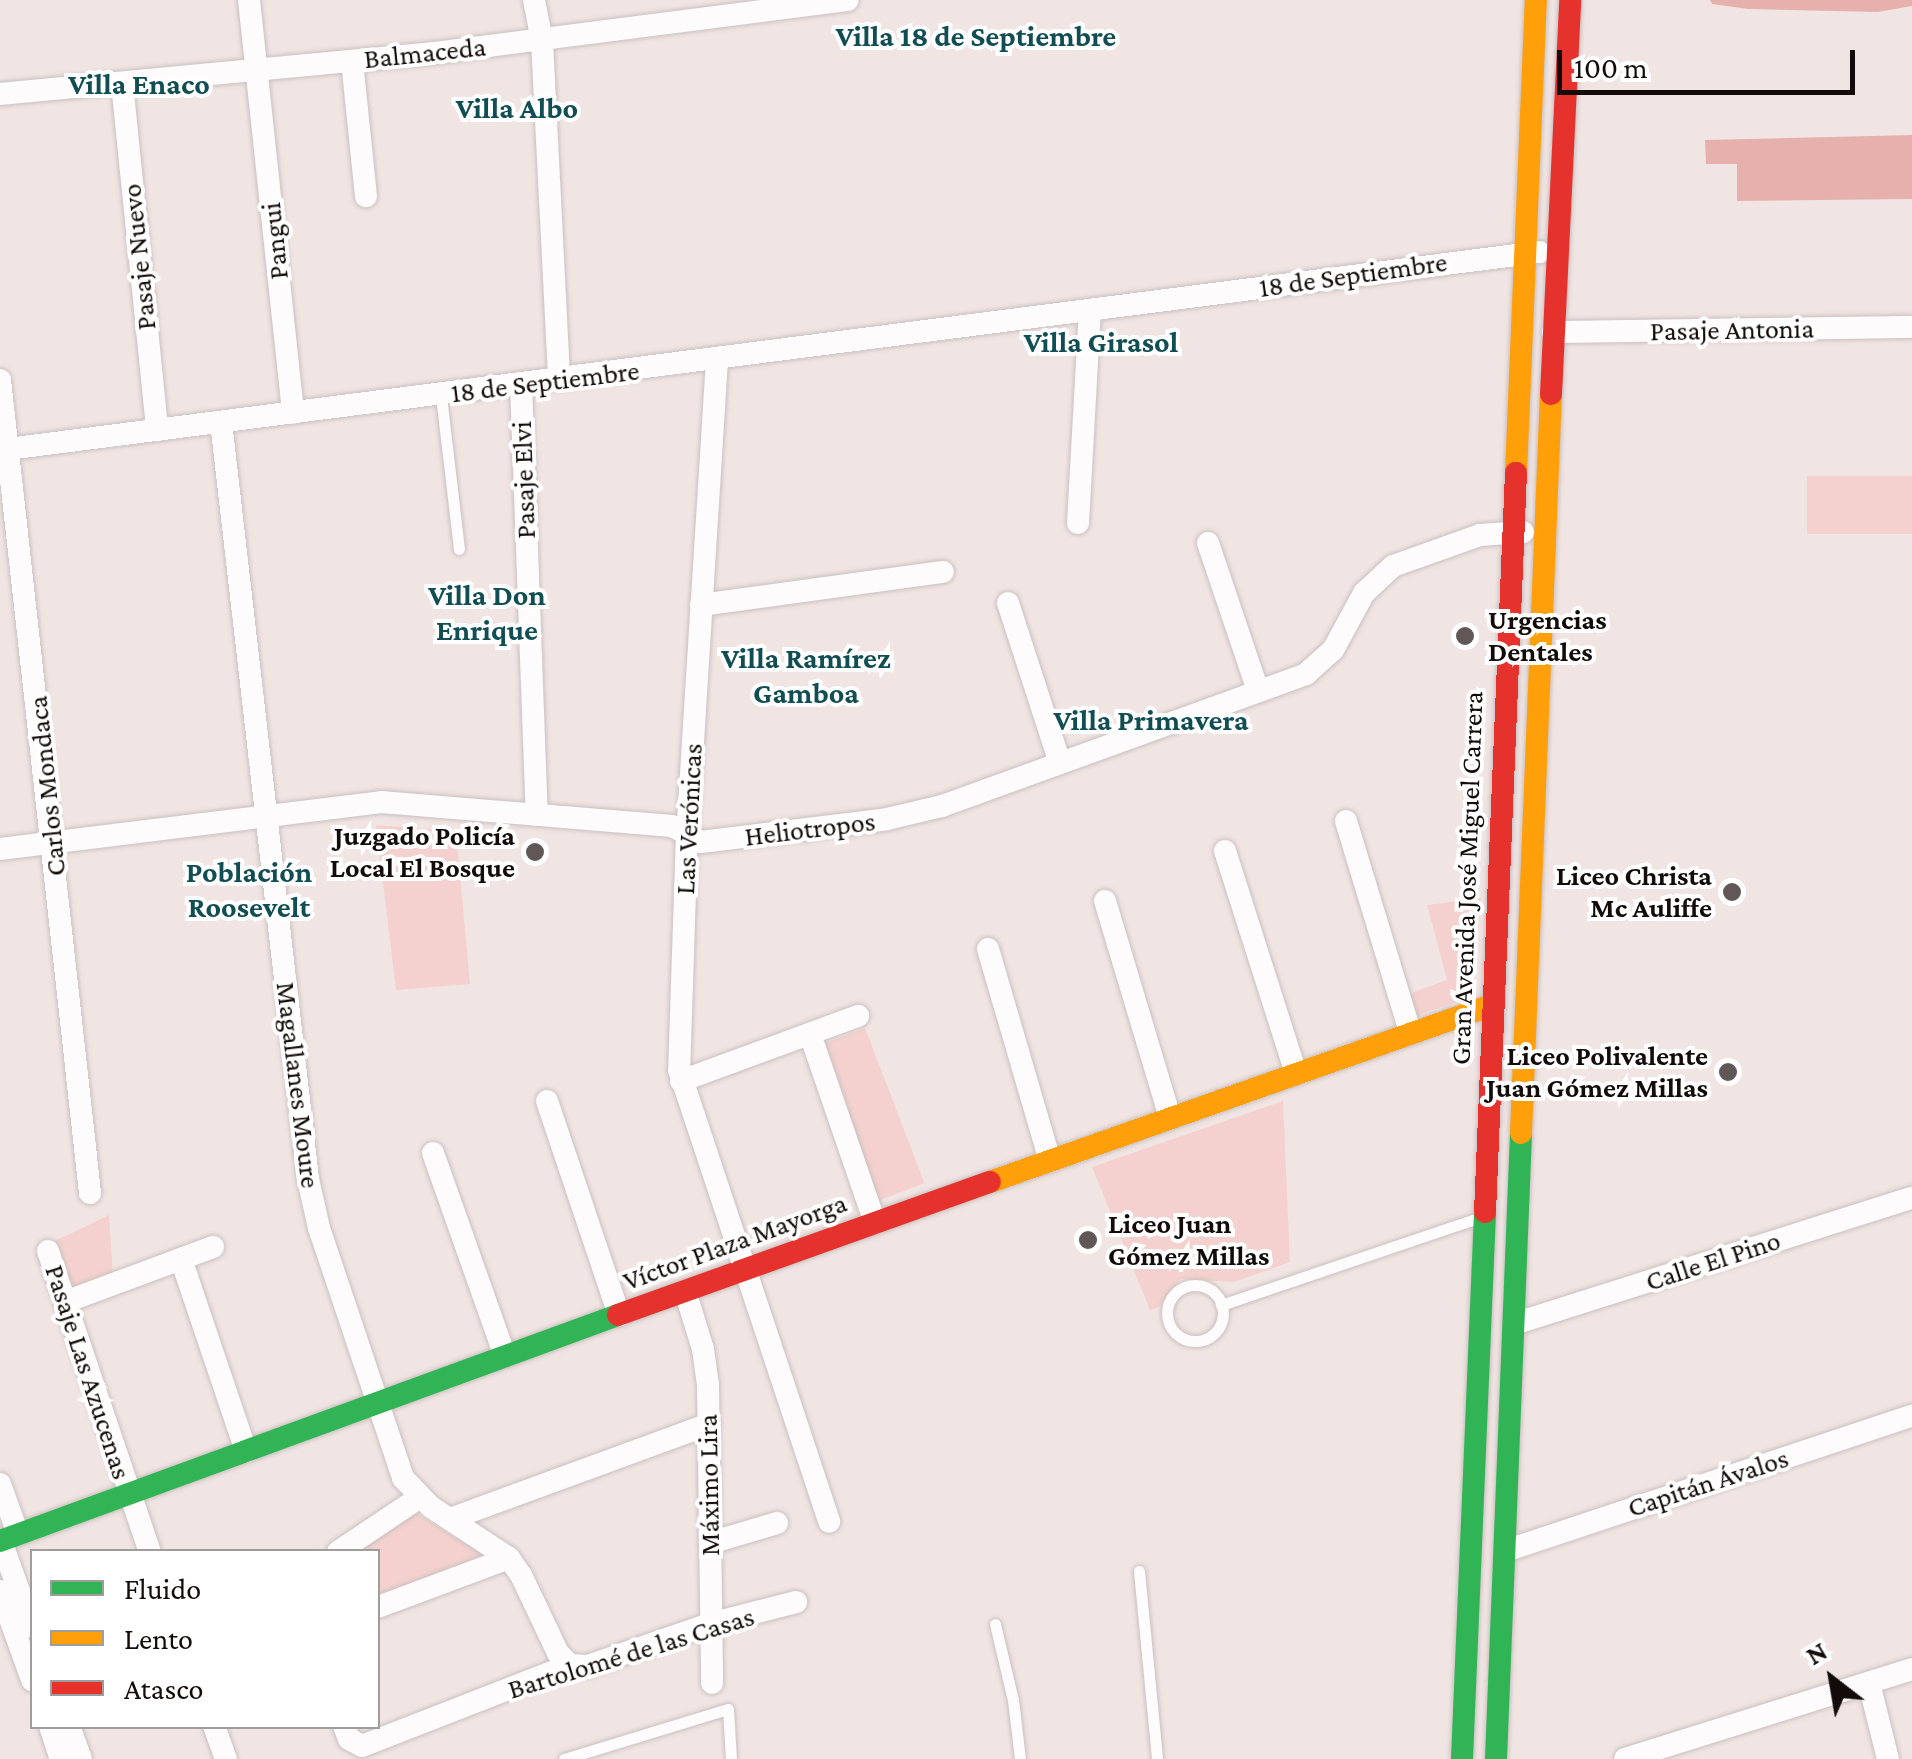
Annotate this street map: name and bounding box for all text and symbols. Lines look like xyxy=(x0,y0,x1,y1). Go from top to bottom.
district label: Villa 18 de Septiembre xyxy=(836,18,1116,54)
street label: Balmaceda xyxy=(362,30,488,76)
scale bar xyxy=(1562,30,1860,92)
text: 100 m xyxy=(1574,51,1648,84)
district label: Villa Enaco xyxy=(68,66,210,102)
district label: Villa Albo xyxy=(456,90,578,126)
street label: Pasaje Nuevo xyxy=(115,182,163,332)
street label: Pangui xyxy=(254,201,296,281)
street label: 18 de Septiembre xyxy=(1257,245,1449,305)
street label: Pasaje Antonia xyxy=(1650,312,1814,348)
district label: Villa Girasol xyxy=(1024,324,1178,360)
street label: 18 de Septiembre xyxy=(449,354,641,410)
street label: Pasaje Elvi xyxy=(505,421,543,539)
district label: Villa Don Enrique xyxy=(428,577,546,648)
place label: Urgencias Dentales xyxy=(1488,603,1607,669)
marker: Urgencias Dentales xyxy=(1452,623,1478,649)
district label: Villa Ramírez Gamboa xyxy=(721,640,891,710)
street label: Gran Avenida José Miguel Carrera xyxy=(1444,691,1490,1065)
street label: Carlos Mondaca xyxy=(21,694,73,878)
district label: Villa Primavera xyxy=(1053,702,1249,738)
street label: Las Verónicas xyxy=(668,742,710,896)
street label: Heliotropos xyxy=(743,804,877,854)
place label: Juzgado Policía Local El Bosque xyxy=(330,819,515,885)
marker: Juzgado Policía Local El Bosque xyxy=(524,841,546,863)
district label: Población Roosevelt xyxy=(186,854,312,924)
place label: Liceo Christa Mc Auliffe xyxy=(1556,859,1712,925)
marker: Liceo Christa Mc Auliffe xyxy=(1721,881,1743,903)
street label: Magallanes Moure xyxy=(269,980,327,1190)
place label: Liceo Polivalente Juan Gómez Millas xyxy=(1486,1039,1708,1105)
marker: Liceo Polivalente Juan Gómez Millas xyxy=(1717,1061,1739,1083)
street label: Víctor Plaza Mayorga xyxy=(619,1186,851,1298)
place label: Liceo Juan Gómez Millas xyxy=(1108,1207,1269,1273)
street label: Calle El Pino xyxy=(1641,1223,1785,1299)
marker: Liceo Juan Gómez Millas xyxy=(1077,1229,1099,1251)
street label: Pasaje Las Azucenas xyxy=(37,1261,139,1483)
street label: Máximo Lira xyxy=(691,1414,727,1556)
street label: Capitán Ávalos xyxy=(1623,1441,1793,1525)
legend xyxy=(30,1549,380,1729)
text: Fluido xyxy=(124,1572,201,1605)
street label: Bartolomé de las Casas xyxy=(504,1600,758,1706)
text: Lento xyxy=(124,1622,193,1655)
north arrow xyxy=(1782,1629,1882,1729)
text: N xyxy=(1800,1635,1832,1671)
text: Atasco xyxy=(124,1672,203,1705)

